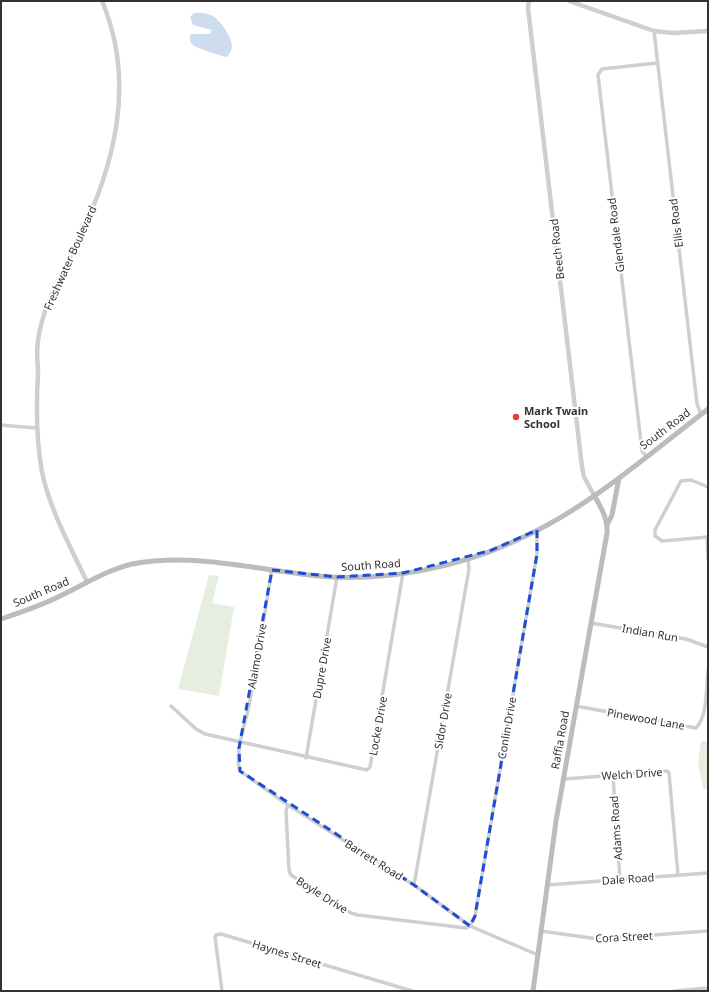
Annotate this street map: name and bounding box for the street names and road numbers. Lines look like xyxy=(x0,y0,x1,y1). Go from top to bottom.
street label: Glendale Road xyxy=(603,197,628,273)
street label: Ellis Road xyxy=(665,198,686,248)
street label: Freshwater Boulevard xyxy=(40,203,99,312)
street label: Beech Road xyxy=(546,218,567,280)
street label: South Road xyxy=(636,405,693,453)
street label: South Road xyxy=(341,555,401,574)
street label: South Road xyxy=(10,573,71,610)
street label: Indian Run xyxy=(621,620,679,645)
street label: Alaimo Drive xyxy=(243,622,270,690)
street label: Dupre Drive xyxy=(309,636,334,700)
street label: Sidor Drive xyxy=(430,692,455,750)
street label: Locke Drive xyxy=(365,695,390,757)
street label: Conlin Drive xyxy=(494,696,519,760)
street label: Pinewood Lane xyxy=(606,704,686,733)
street label: Raffia Road xyxy=(547,710,572,770)
street label: Welch Drive xyxy=(601,764,663,783)
street label: Adams Road xyxy=(606,795,625,861)
street label: Barrett Road xyxy=(342,836,406,883)
street label: Dale Road xyxy=(601,869,655,888)
street label: Boyle Drive xyxy=(294,873,351,916)
street label: Cora Street xyxy=(595,928,653,945)
street label: Haynes Street xyxy=(251,936,324,971)

